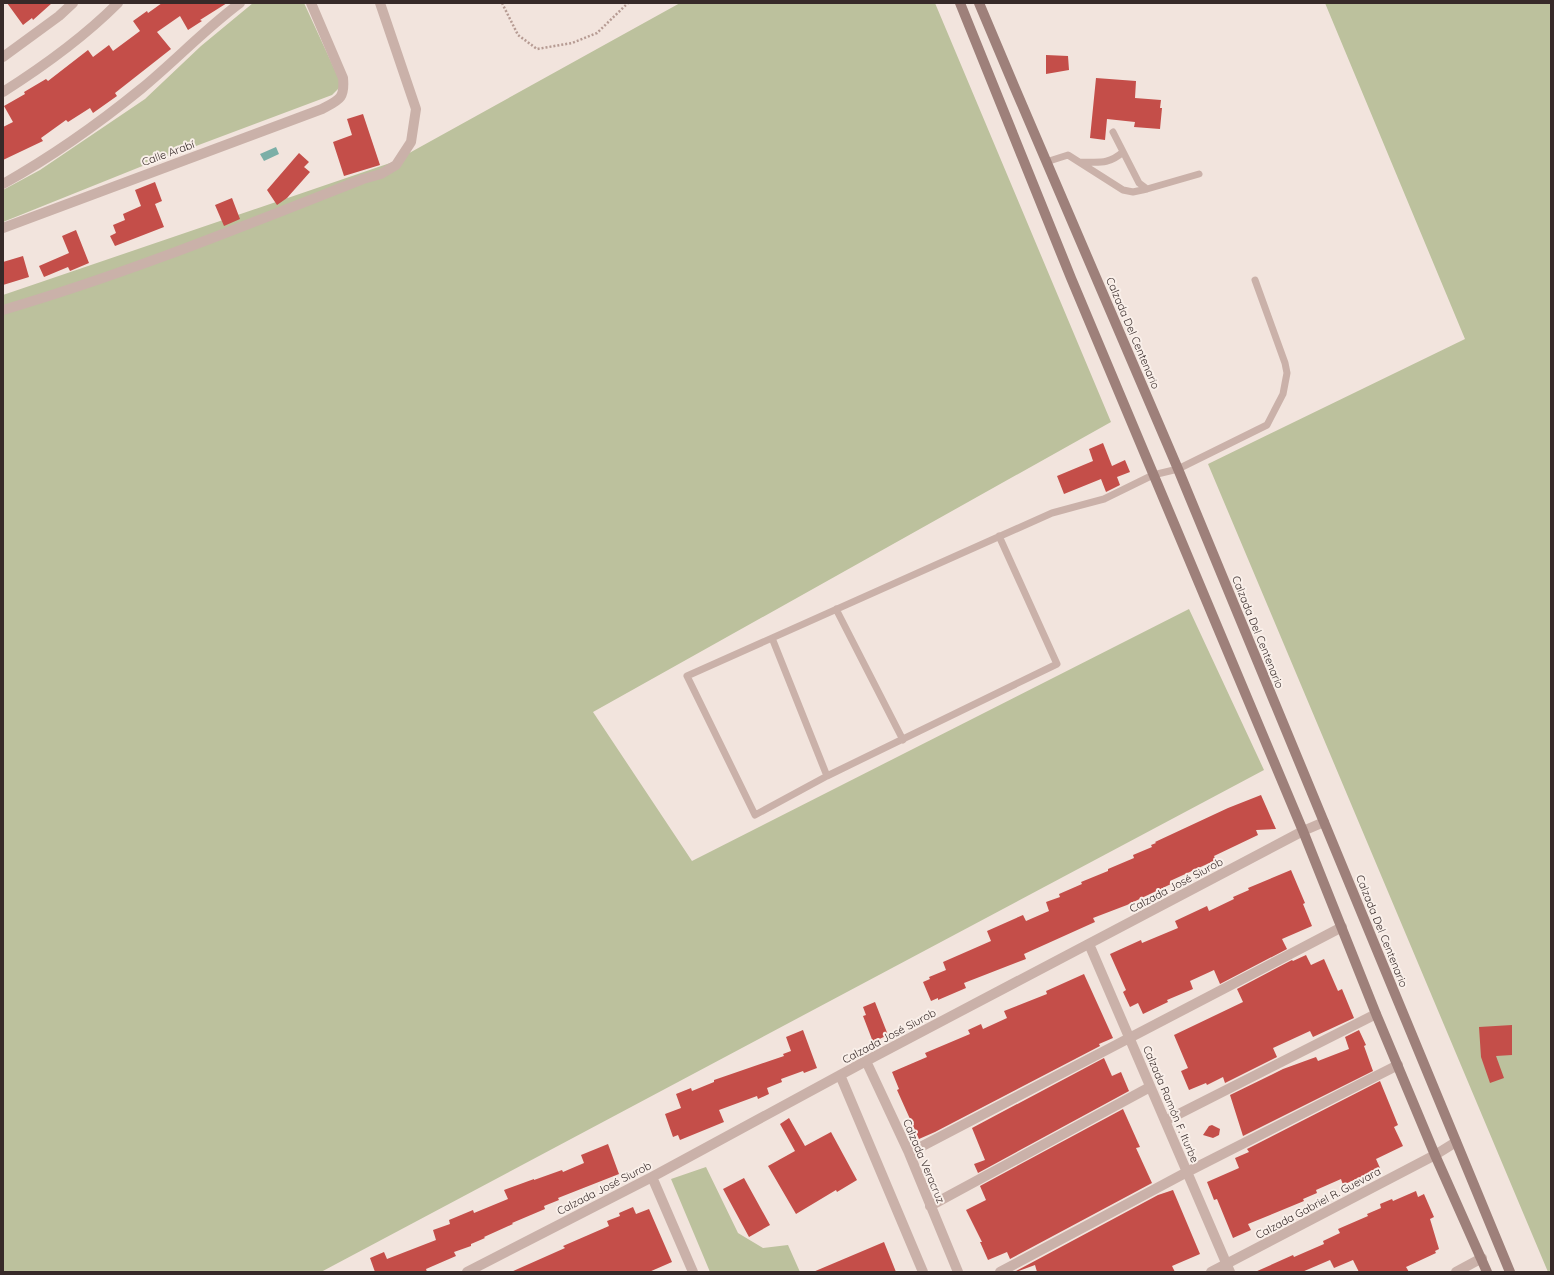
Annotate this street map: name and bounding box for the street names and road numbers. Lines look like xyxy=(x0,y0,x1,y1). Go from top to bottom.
street label: Calle Arabí xyxy=(140,137,197,169)
street label: Calzada Del Centenario xyxy=(1103,275,1163,391)
street label: Calzada Del Centenario xyxy=(1229,574,1287,691)
street label: Calzada José Siurob xyxy=(1127,854,1226,916)
street label: Calzada Del Centenario xyxy=(1353,873,1411,990)
street label: Calzada José Siurob xyxy=(840,1005,939,1067)
street label: Calzada Ramón F. Iturbe xyxy=(1140,1043,1202,1165)
street label: Calzada Veracruz xyxy=(900,1117,948,1205)
street label: Calzada José Siurob xyxy=(554,1158,654,1218)
street label: Calzada Gabriel R. Guevara xyxy=(1253,1164,1383,1242)

